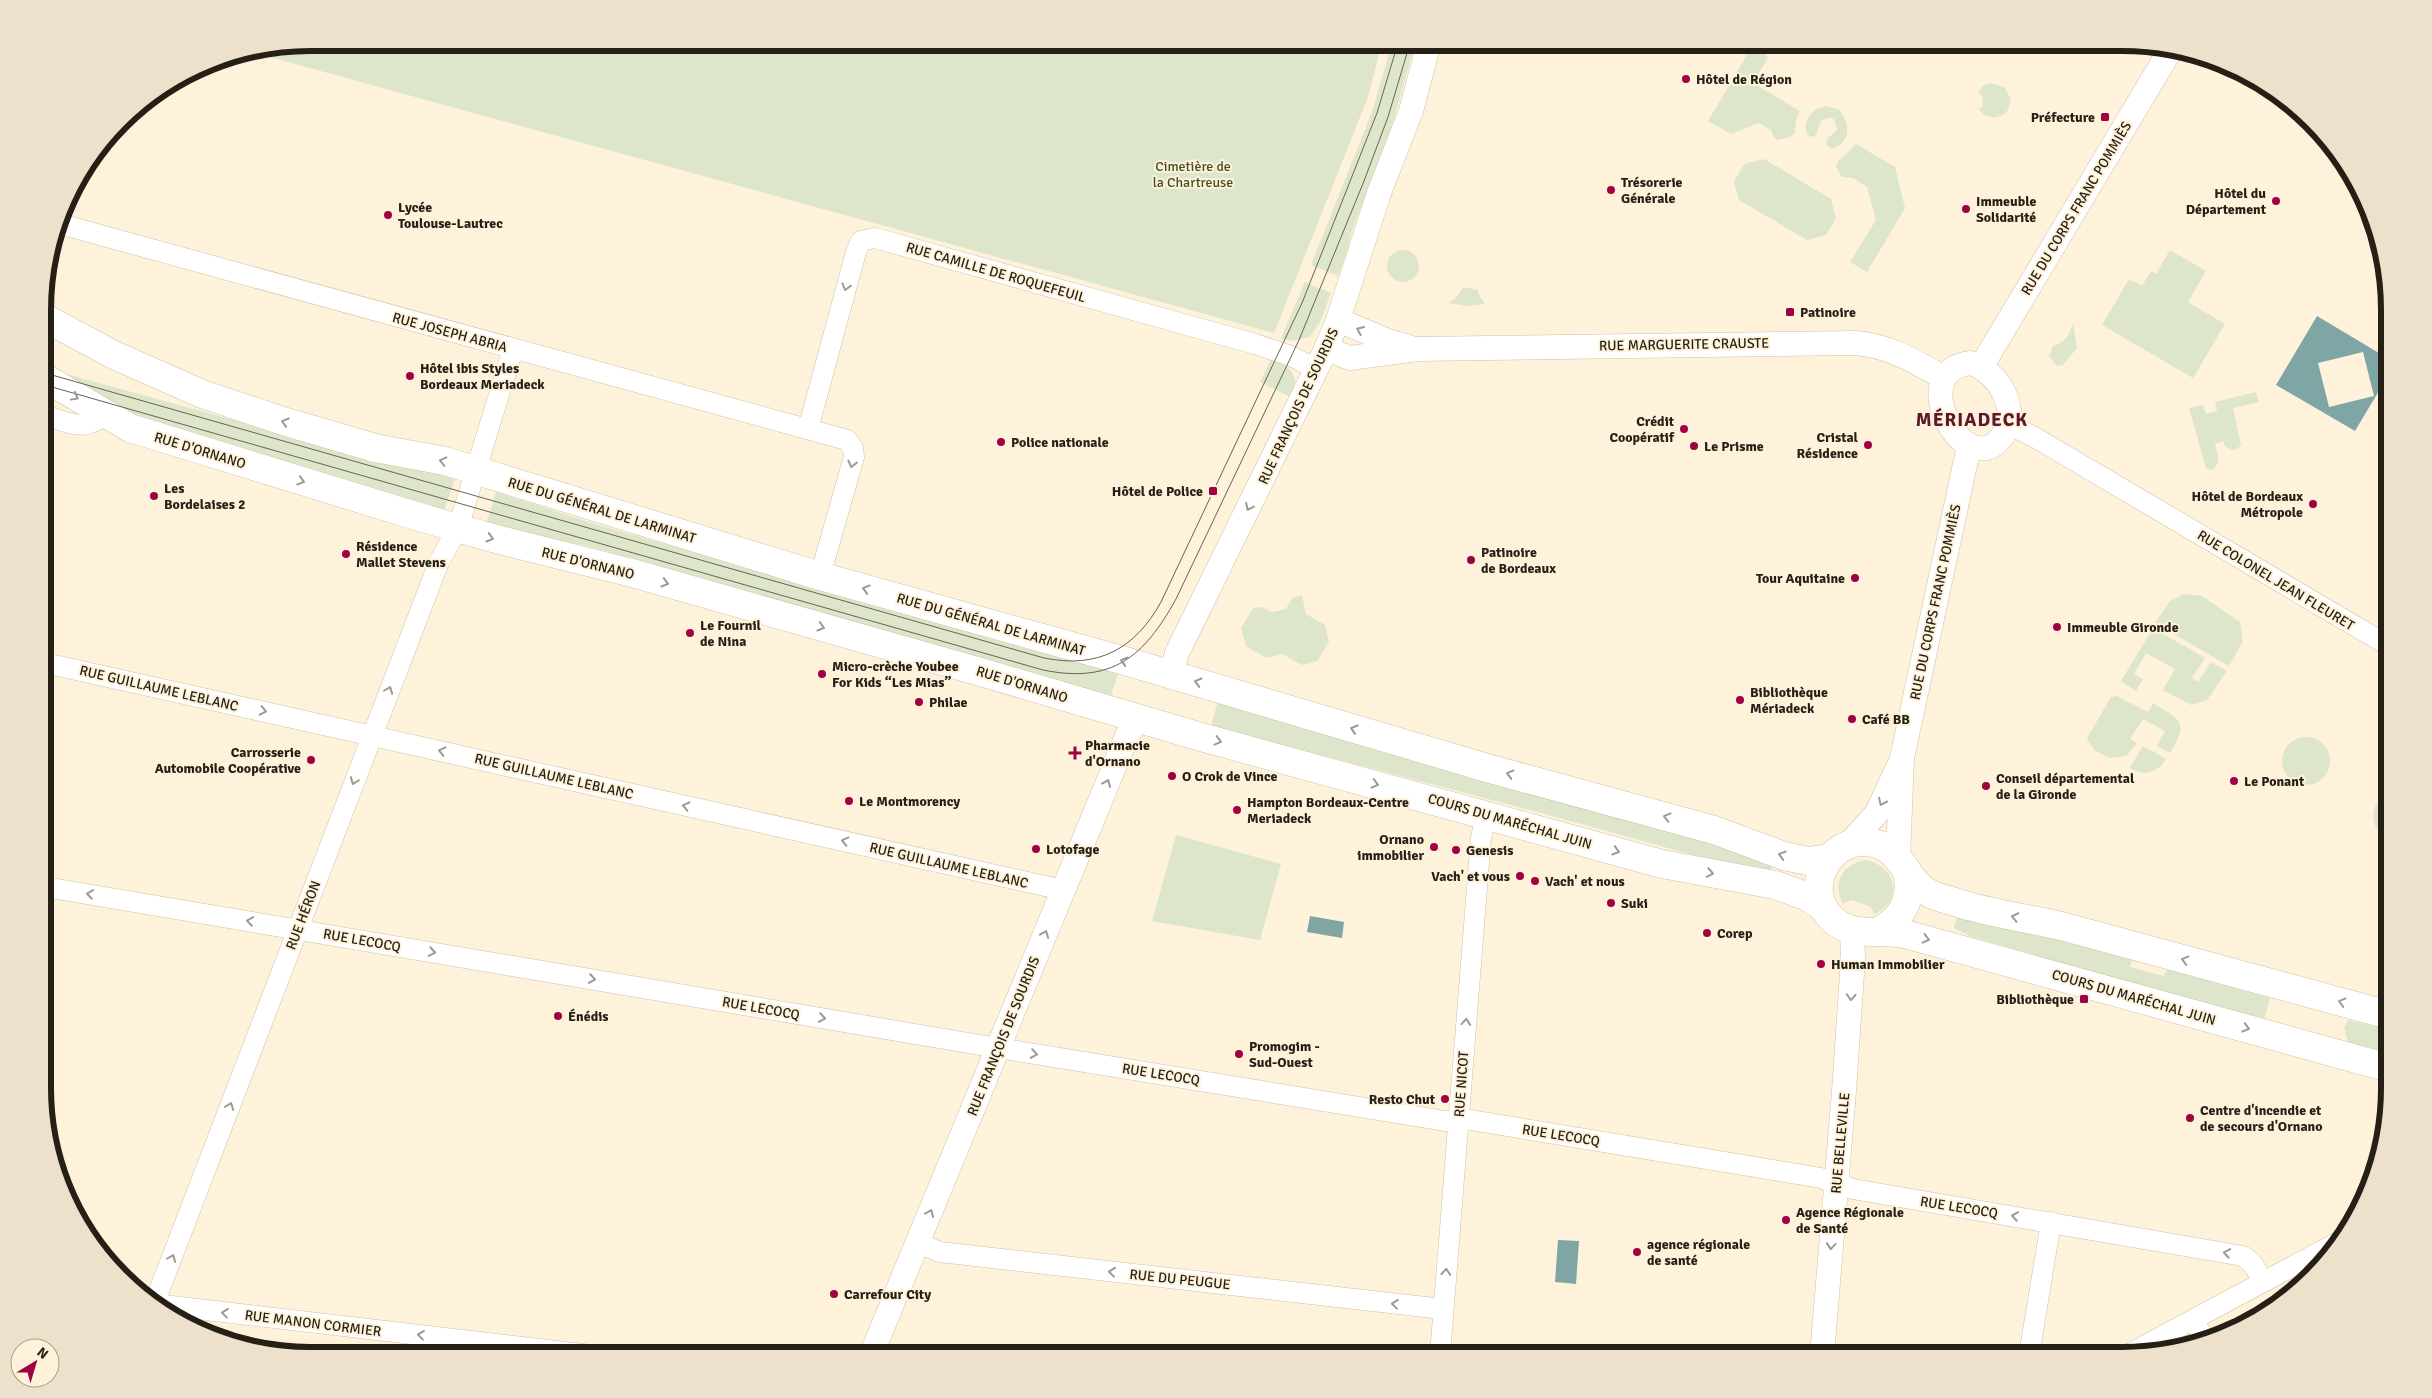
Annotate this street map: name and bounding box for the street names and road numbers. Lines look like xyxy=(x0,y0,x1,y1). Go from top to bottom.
street label: RUE DU CORPS FRANC POMMIÈS xyxy=(2018,118,2135,298)
street label: RUE CAMILLE DE ROQUEFEUIL xyxy=(904,239,1088,306)
street label: RUE JOSEPH ABRIA xyxy=(391,309,510,356)
street label: RUE FRANÇOIS DE SOURDIS xyxy=(1255,325,1342,487)
street label: RUE MARGUERITE CRAUSTE xyxy=(1599,335,1769,354)
street label: RUE D'ORNANO xyxy=(152,428,248,472)
street label: RUE DU GÉNÉRAL DE LARMINAT xyxy=(506,474,698,547)
street label: RUE DU CORPS FRANC POMMIÈS xyxy=(1906,502,1965,702)
street label: RUE COLONEL JEAN FLEURET xyxy=(2194,527,2357,634)
street label: RUE D'ORNANO xyxy=(540,544,636,583)
street label: RUE DU GÉNÉRAL DE LARMINAT xyxy=(895,589,1087,660)
street label: RUE GUILLAUME LEBLANC xyxy=(78,662,240,715)
street label: RUE D'ORNANO xyxy=(974,662,1070,706)
street label: RUE GUILLAUME LEBLANC xyxy=(473,750,635,803)
street label: COURS DU MARÉCHAL JUIN xyxy=(1426,790,1594,853)
street label: RUE GUILLAUME LEBLANC xyxy=(868,839,1030,892)
street label: RUE HÉRON xyxy=(282,878,324,952)
street label: RUE LECOCQ xyxy=(322,925,402,956)
street label: RUE FRANÇOIS DE SOURDIS xyxy=(964,954,1043,1118)
street label: COURS DU MARÉCHAL JUIN xyxy=(2050,966,2218,1029)
street label: RUE LECOCQ xyxy=(721,993,801,1024)
street label: RUE NICOT xyxy=(1451,1050,1472,1118)
street label: RUE LECOCQ xyxy=(1121,1060,1201,1089)
street label: RUE BELLEVILLE xyxy=(1828,1092,1853,1194)
street label: RUE LECOCQ xyxy=(1521,1121,1601,1150)
street label: RUE LECOCQ xyxy=(1919,1193,1999,1222)
street label: RUE DU PEUGUE xyxy=(1129,1266,1231,1293)
street label: RUE MANON CORMIER xyxy=(244,1307,382,1340)

